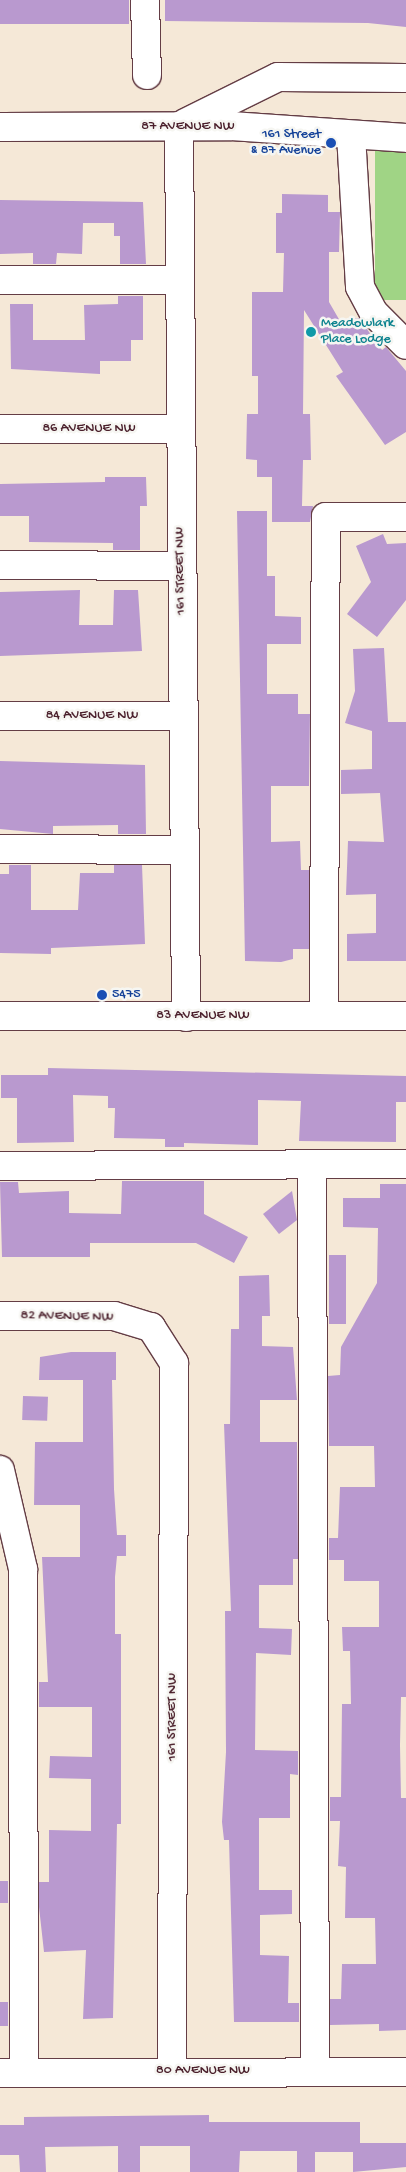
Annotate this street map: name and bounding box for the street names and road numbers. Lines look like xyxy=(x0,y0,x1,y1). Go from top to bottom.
street label: 87 AVENUE NW xyxy=(141,119,235,135)
street label: 86 AVENUE NW xyxy=(42,421,136,437)
street label: 161 STREET NW xyxy=(172,527,190,615)
street label: 84 AVENUE NW xyxy=(46,708,138,724)
street label: 83 AVENUE NW xyxy=(156,1008,250,1024)
street label: 82 AVENUE NW xyxy=(20,1308,114,1326)
street label: 161 STREET NW xyxy=(165,1673,181,1761)
street label: 80 AVENUE NW xyxy=(156,2063,250,2079)

